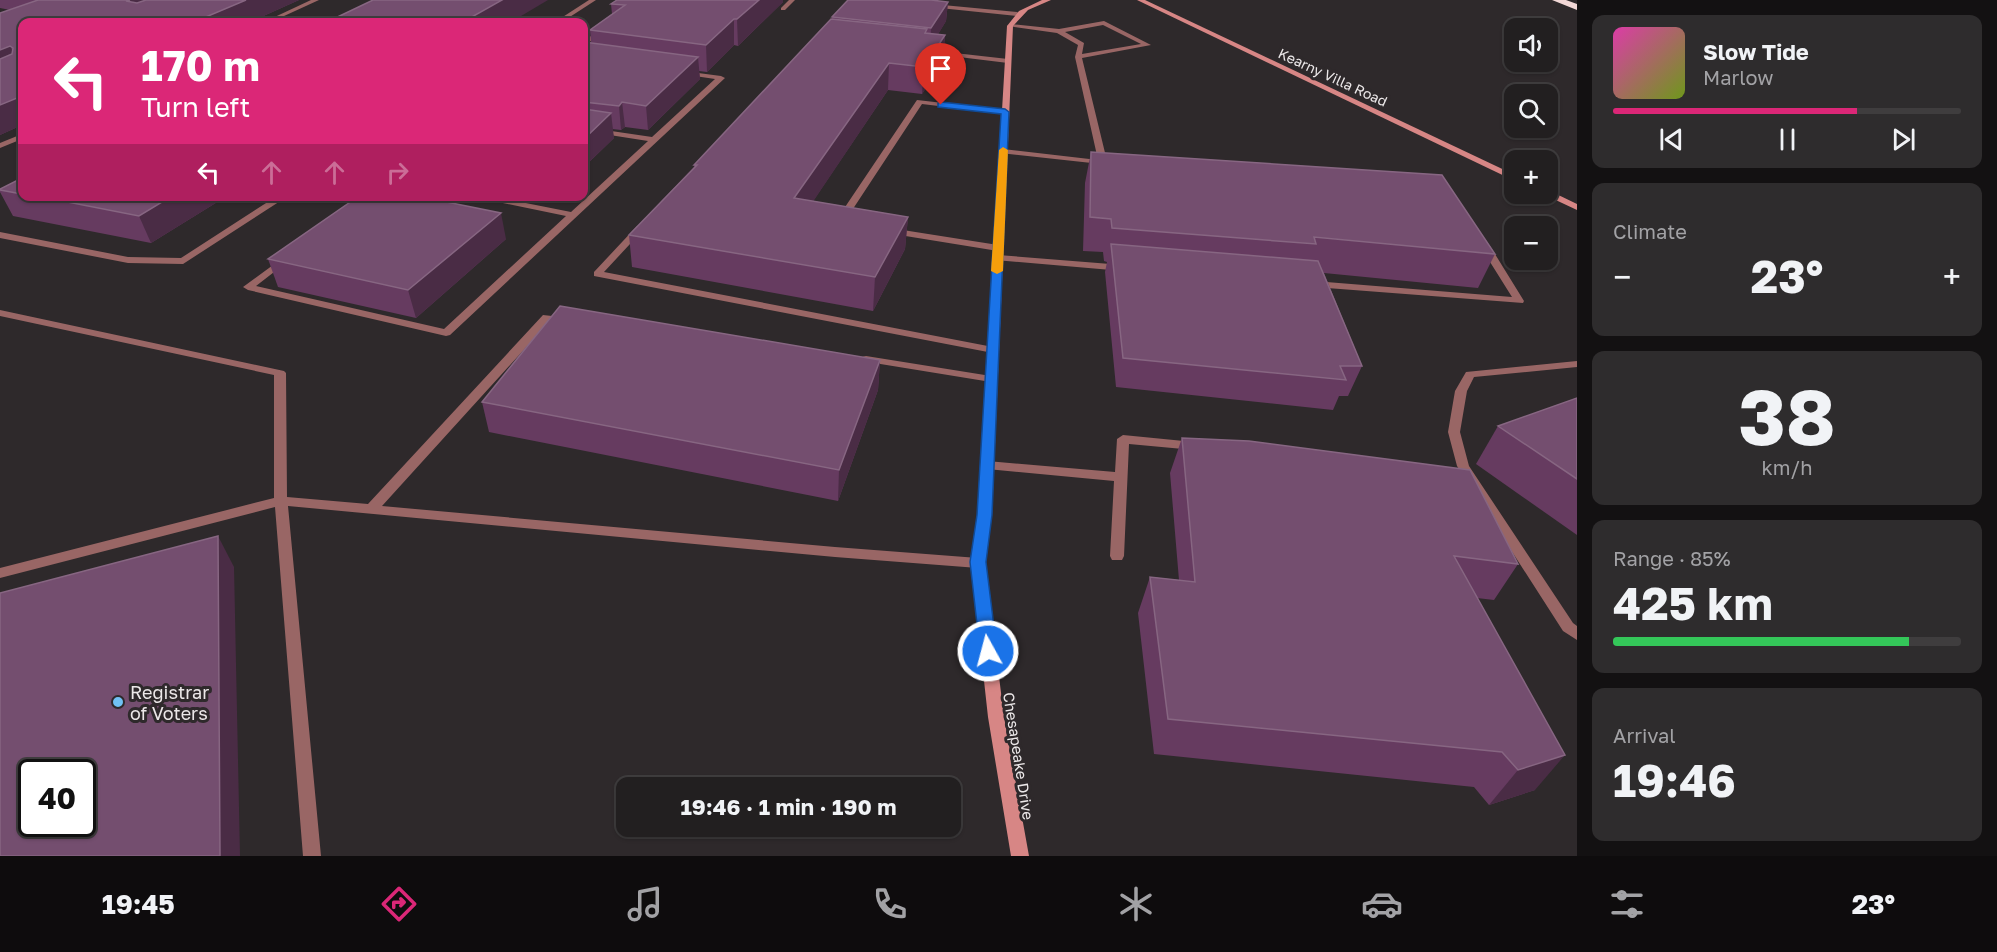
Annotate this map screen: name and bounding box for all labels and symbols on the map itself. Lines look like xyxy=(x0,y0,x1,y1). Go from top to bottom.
pin xyxy=(915,43,966,105)
street label: Kearny Villa Road xyxy=(1276,44,1390,110)
position arrow xyxy=(956,619,1020,683)
place label: Registrar of Voters xyxy=(130,681,209,724)
street label: Chesapeake Drive xyxy=(1000,691,1038,821)
marker: Registrar of Voters xyxy=(111,695,125,709)
speed limit sign: 40 xyxy=(18,759,96,837)

